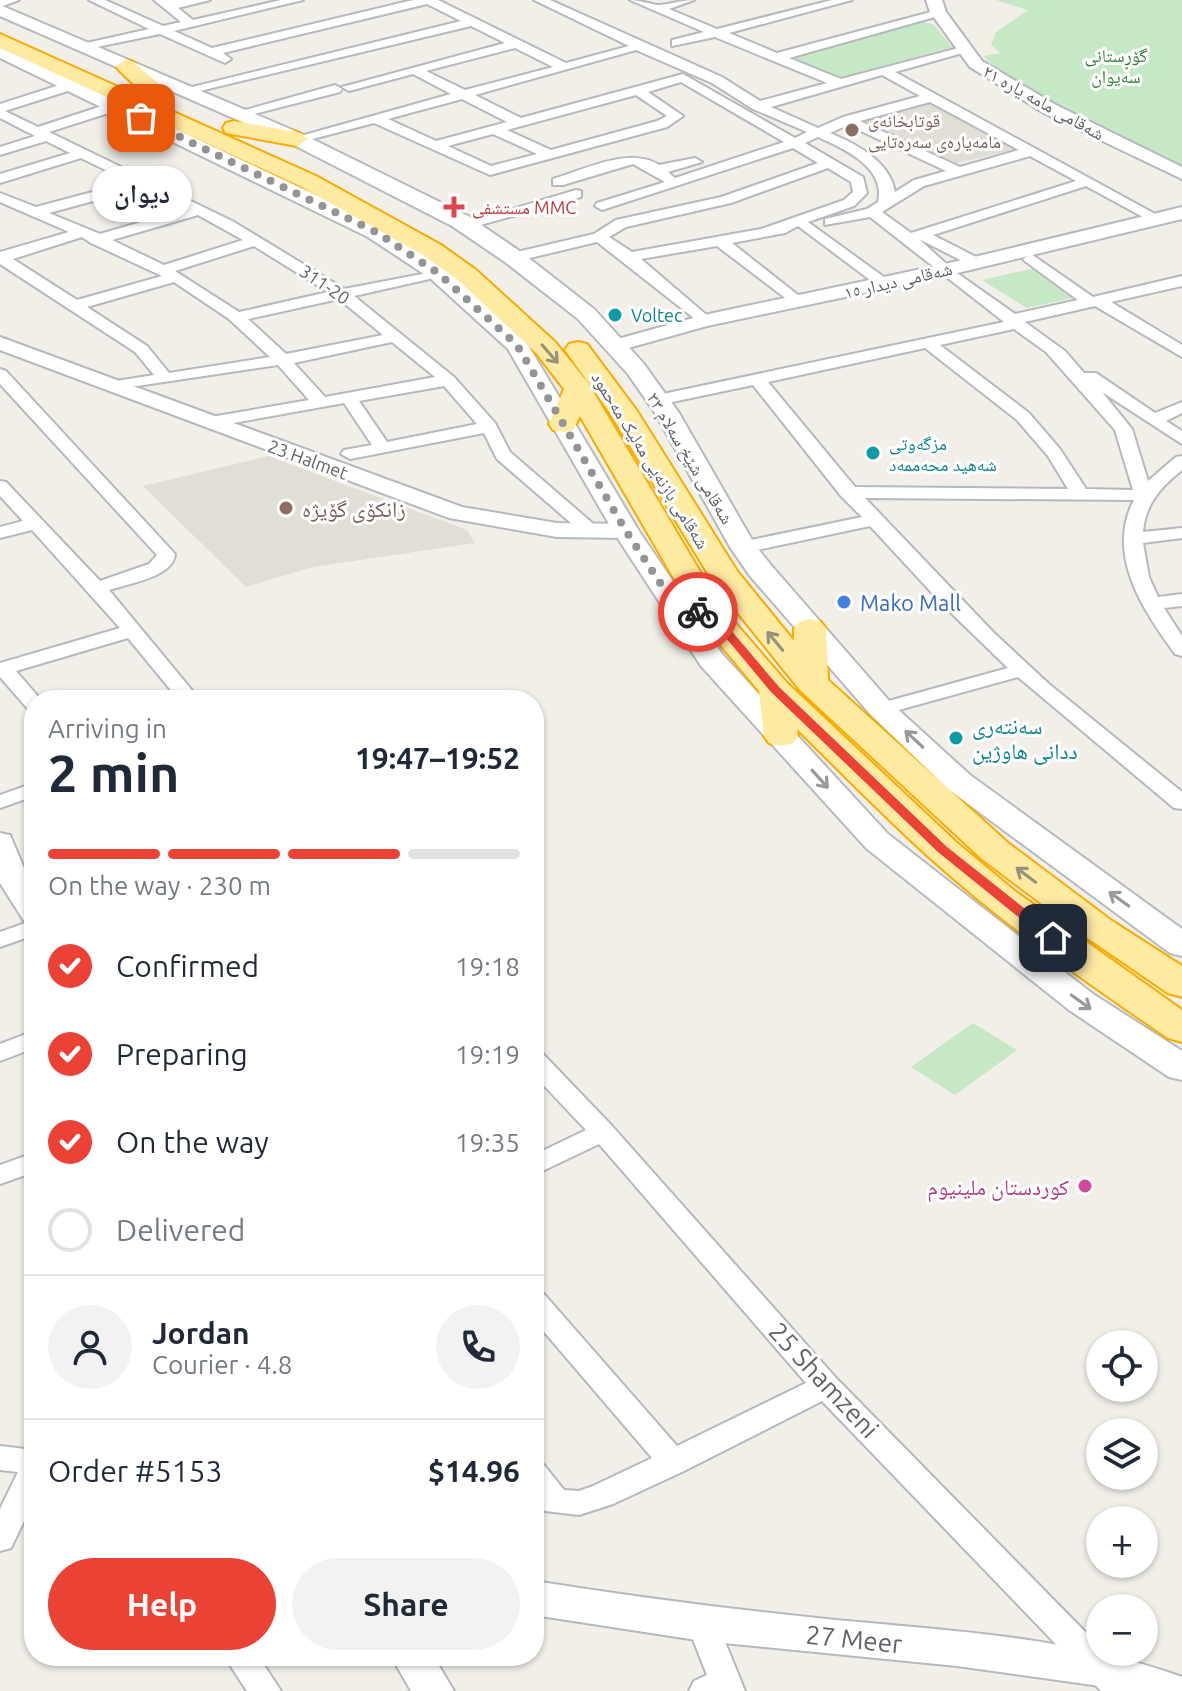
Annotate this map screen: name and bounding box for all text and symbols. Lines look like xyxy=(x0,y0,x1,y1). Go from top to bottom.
park label: گۆڕستانی سەیوان xyxy=(1084,45,1148,88)
street label: شەقامی مامە یارە ٢١ xyxy=(979,60,1108,145)
pin xyxy=(107,84,175,152)
icon: bag xyxy=(119,96,163,140)
place label: قوتابخانەی مامەیارەی سەرەتایی xyxy=(868,110,1001,153)
marker: قوتابخانەی مامەیارەی سەرەتایی xyxy=(843,121,861,139)
callout: دیوان xyxy=(91,166,191,222)
text: دیوان xyxy=(114,179,170,208)
marker: مستشفى MMC xyxy=(443,196,465,218)
place label: مستشفى MMC xyxy=(472,197,576,219)
street label: شەقامی دیدار ١٥ xyxy=(842,258,955,304)
street label: 311-20 xyxy=(296,260,354,308)
place label: Voltec xyxy=(631,305,682,325)
marker: Voltec xyxy=(606,306,624,324)
one-way arrow xyxy=(540,343,558,364)
street label: شەقامی بازنەیی مەلیک مەحمود xyxy=(587,368,714,553)
street label: شەقامی شێخ سەلام ٣٣ xyxy=(641,389,738,529)
place label: مزگەوتی شەهید محەممەد xyxy=(889,433,997,475)
street label: 23 Halmet xyxy=(265,435,351,483)
marker: مزگەوتی شەهید محەممەد xyxy=(864,444,882,462)
place label: زانکۆی گۆیژە xyxy=(302,496,406,523)
marker: زانکۆی گۆیژە xyxy=(277,499,295,517)
courier xyxy=(658,572,738,652)
icon: bike xyxy=(676,590,720,634)
place label: Mako Mall xyxy=(860,590,961,615)
marker: Mako Mall xyxy=(835,593,853,611)
one-way arrow xyxy=(766,631,784,652)
place label: سەنتەری ددانی هاوژین xyxy=(972,713,1078,765)
text: Arriving in xyxy=(48,714,167,743)
marker: سەنتەری ددانی هاوژین xyxy=(947,729,965,747)
one-way arrow xyxy=(904,730,924,749)
text: 19:47–19:52 xyxy=(355,741,520,775)
text: 2 min xyxy=(48,744,179,802)
one-way arrow xyxy=(811,769,829,789)
one-way arrow xyxy=(1016,866,1038,883)
text: On the way · 230 m xyxy=(48,871,271,900)
one-way arrow xyxy=(1109,891,1130,908)
pin xyxy=(1019,904,1087,972)
icon: home xyxy=(1031,916,1075,960)
icon: check xyxy=(48,944,92,988)
text: Confirmed xyxy=(116,949,259,983)
text: 19:18 xyxy=(455,952,520,981)
one-way arrow xyxy=(1070,994,1092,1010)
icon: check xyxy=(48,1032,92,1076)
text: Preparing xyxy=(116,1037,248,1071)
text: 19:19 xyxy=(455,1040,520,1069)
icon: check xyxy=(48,1120,92,1164)
text: On the way xyxy=(116,1125,269,1159)
text: 19:35 xyxy=(455,1128,520,1157)
place label: کوردستان ملینیوم xyxy=(927,1174,1069,1202)
marker: کوردستان ملینیوم xyxy=(1076,1177,1094,1195)
text: Delivered xyxy=(116,1213,245,1247)
button: person xyxy=(48,1305,132,1389)
button: phone xyxy=(436,1305,520,1389)
text: Jordan xyxy=(152,1316,250,1350)
street label: 25 Shamzeni xyxy=(763,1316,885,1444)
map controls xyxy=(1086,1330,1158,1666)
button: locate xyxy=(1086,1330,1158,1402)
text: Courier · 4.8 xyxy=(152,1350,292,1379)
button: layers xyxy=(1086,1418,1158,1490)
text: Order #5153 xyxy=(48,1454,222,1488)
text: $14.96 xyxy=(428,1454,520,1488)
button: + xyxy=(1086,1506,1158,1578)
button: Help xyxy=(48,1558,276,1650)
button: Share xyxy=(292,1558,520,1650)
button: − xyxy=(1086,1594,1158,1666)
street label: 27 Meer xyxy=(805,1620,904,1658)

